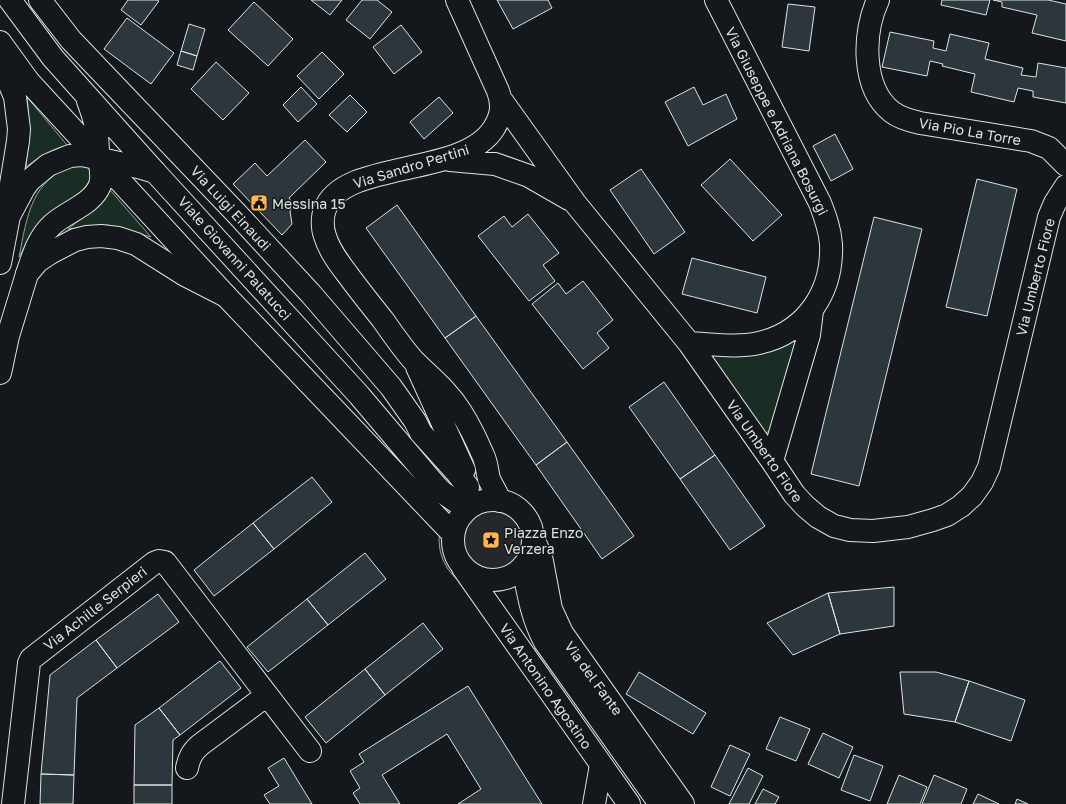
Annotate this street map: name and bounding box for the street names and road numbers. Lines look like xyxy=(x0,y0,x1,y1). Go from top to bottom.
street label: Via Giuseppe e Adriana Bosurgi xyxy=(722,24,832,218)
street label: Via Pio La Torre xyxy=(917,114,1023,148)
street label: Via Sandro Pertini xyxy=(351,140,471,192)
street label: Via Luigi Einaudi xyxy=(187,162,275,254)
street label: Viale Giovanni Palatucci xyxy=(175,193,295,323)
street label: Via Umberto Fiore xyxy=(1012,216,1058,338)
street label: Via Umberto Fiore xyxy=(723,397,807,505)
street label: Via Achille Serpieri xyxy=(40,562,150,654)
street label: Via Antonino Agostino xyxy=(496,620,596,752)
street label: Via del Fante xyxy=(561,638,627,718)

